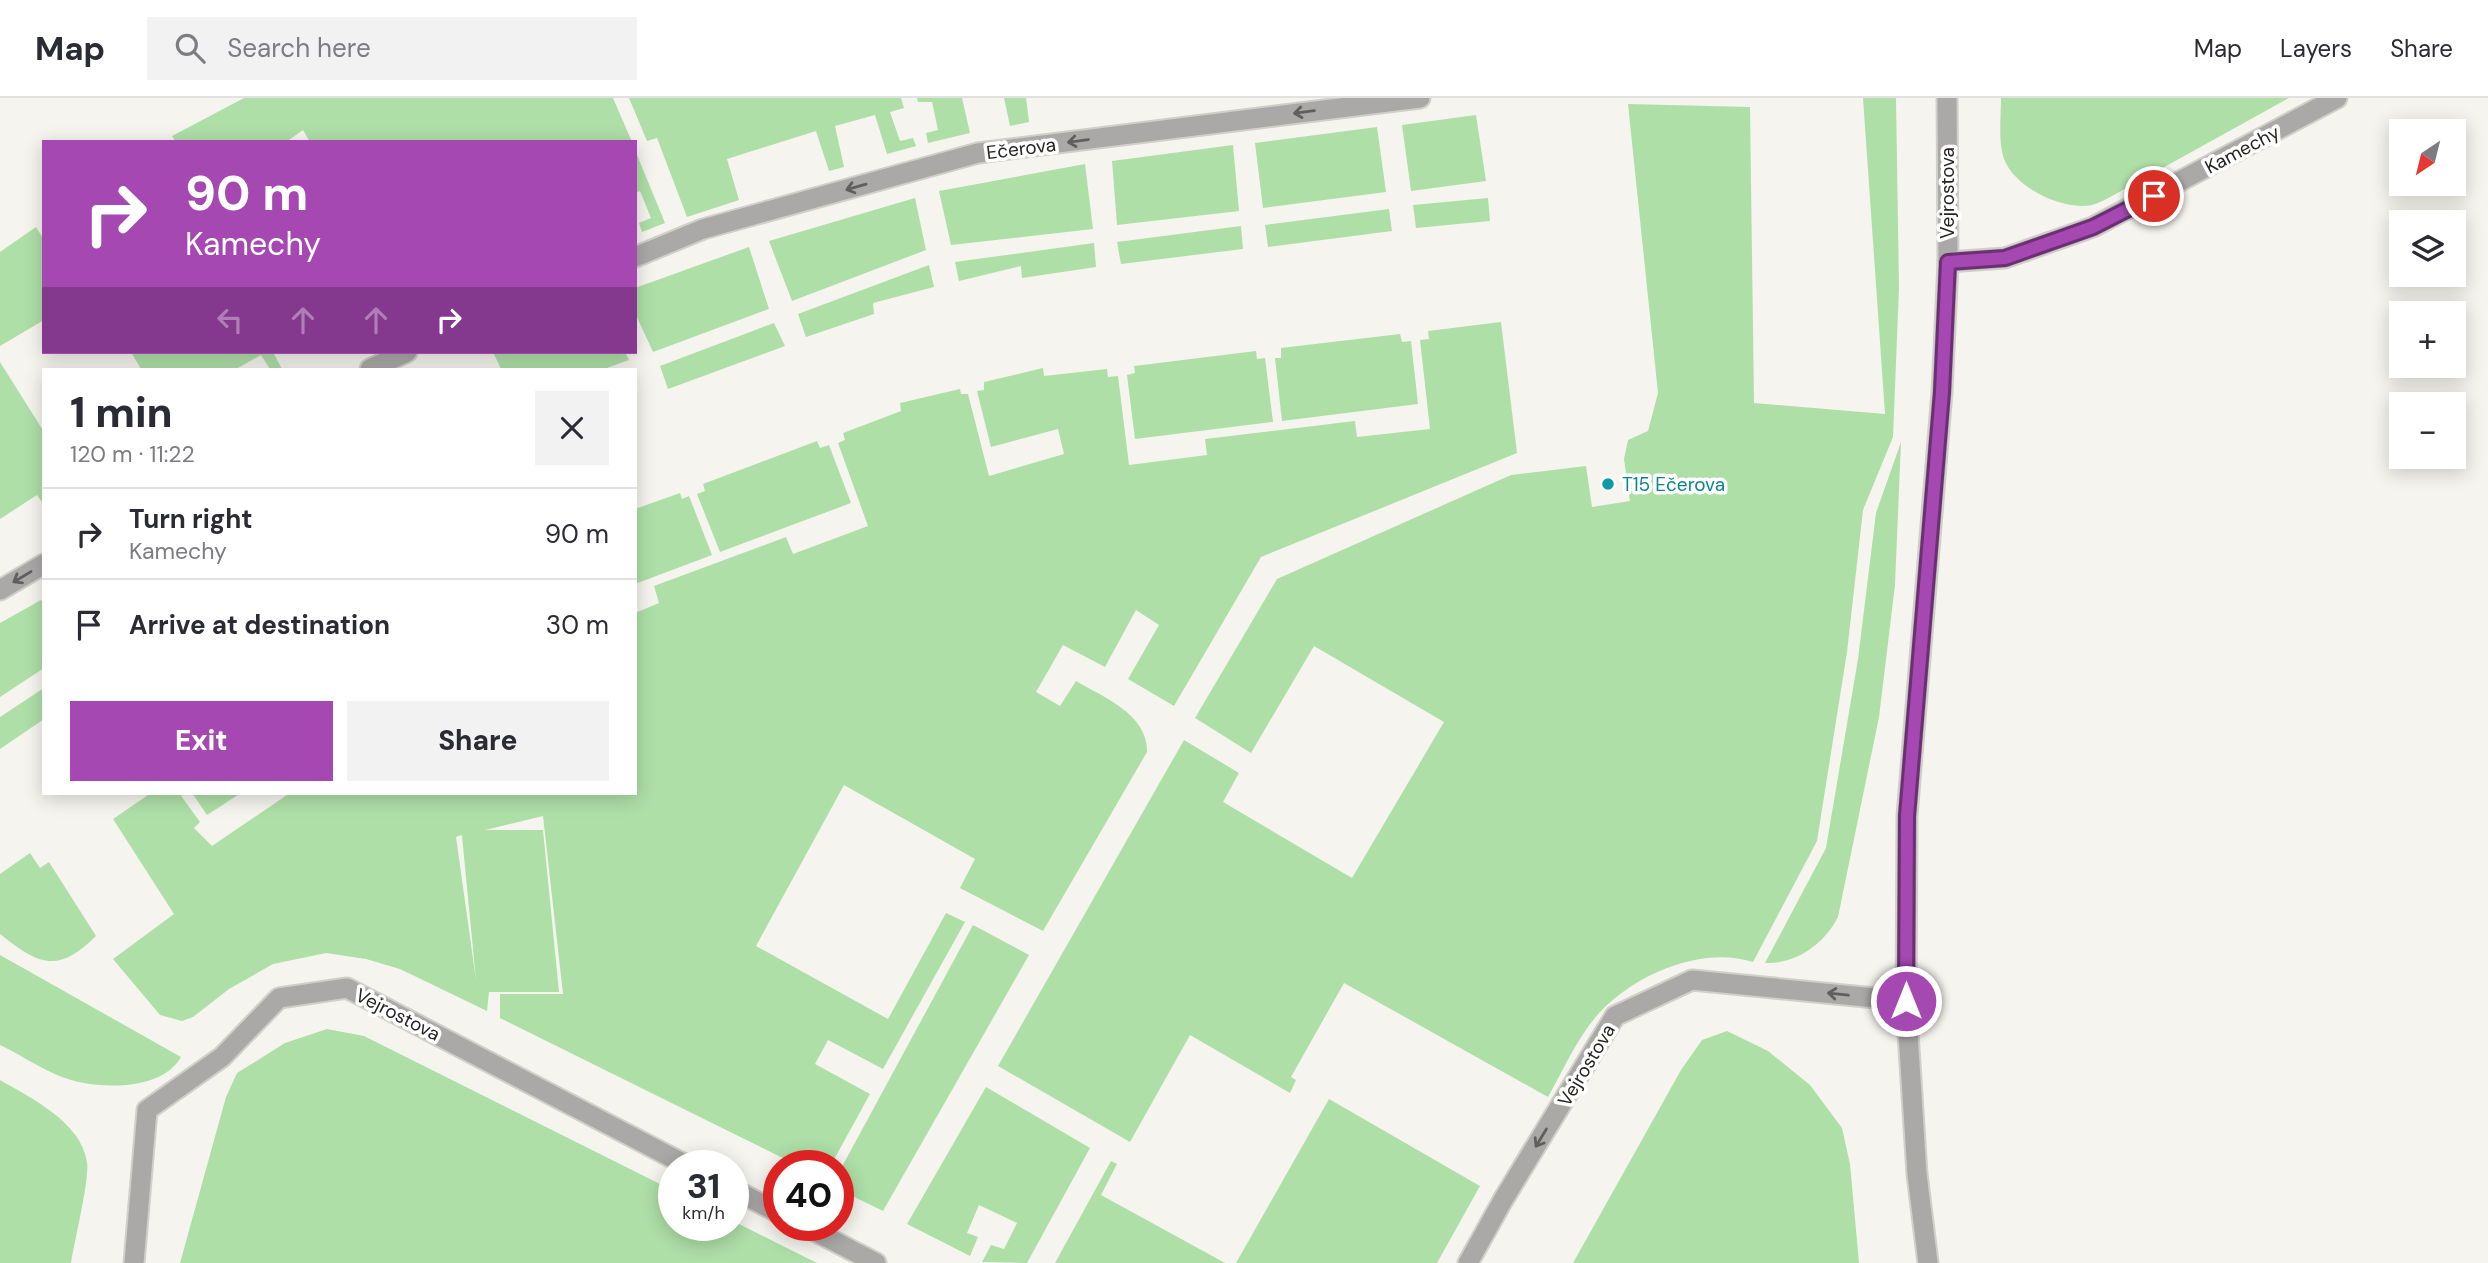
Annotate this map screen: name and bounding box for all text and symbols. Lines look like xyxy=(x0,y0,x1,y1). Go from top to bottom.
search box xyxy=(147,17,637,80)
text: Map xyxy=(35,27,105,70)
icon: search xyxy=(171,29,209,67)
text: Search here xyxy=(227,31,371,65)
text: Map xyxy=(2194,33,2242,64)
text: Layers xyxy=(2280,33,2352,64)
text: Share xyxy=(2390,33,2453,64)
one-way arrow xyxy=(1293,106,1316,119)
street label: Kamechy xyxy=(2201,119,2284,179)
north arrow xyxy=(2389,119,2466,196)
map controls xyxy=(2389,119,2466,469)
street label: Ečerova xyxy=(985,132,1057,165)
one-way arrow xyxy=(1067,134,1090,147)
street label: Vejrostova xyxy=(1935,147,1960,239)
text: 90 m xyxy=(185,161,308,225)
pin xyxy=(2124,166,2184,226)
icon: right xyxy=(70,168,161,259)
icon: arrive xyxy=(2135,177,2173,215)
one-way arrow xyxy=(845,181,867,194)
button: layers xyxy=(2389,210,2466,287)
text: Kamechy xyxy=(185,223,321,265)
icon: left xyxy=(211,301,249,339)
icon: ahead xyxy=(284,301,322,339)
icon: ahead xyxy=(357,301,395,339)
icon: right xyxy=(430,301,468,339)
button: + xyxy=(2389,301,2466,378)
text: 1 min xyxy=(70,385,173,440)
button: close xyxy=(535,391,609,465)
button: − xyxy=(2389,392,2466,469)
text: 120 m · 11:22 xyxy=(70,439,195,469)
place label: T15 Ečerova xyxy=(1622,472,1725,497)
marker: T15 Ečerova xyxy=(1600,476,1616,492)
text: Turn right xyxy=(129,502,253,536)
icon: right xyxy=(70,515,108,553)
text: 90 m xyxy=(545,517,609,551)
text: Kamechy xyxy=(129,536,227,566)
one-way arrow xyxy=(12,571,32,585)
icon: arrive xyxy=(70,606,108,644)
text: Arrive at destination xyxy=(129,608,390,642)
text: 30 m xyxy=(546,608,609,642)
button: Exit xyxy=(70,701,333,781)
button: Share xyxy=(347,701,609,781)
position arrow xyxy=(1869,964,1943,1038)
street label: Vejrostova xyxy=(351,982,444,1046)
one-way arrow xyxy=(1827,988,1850,1001)
street label: Vejrostova xyxy=(1552,1019,1621,1111)
one-way arrow xyxy=(1533,1127,1547,1147)
speed limit sign: 40 xyxy=(763,1150,854,1241)
text: 31 xyxy=(687,1163,720,1209)
text: km/h xyxy=(682,1201,725,1225)

